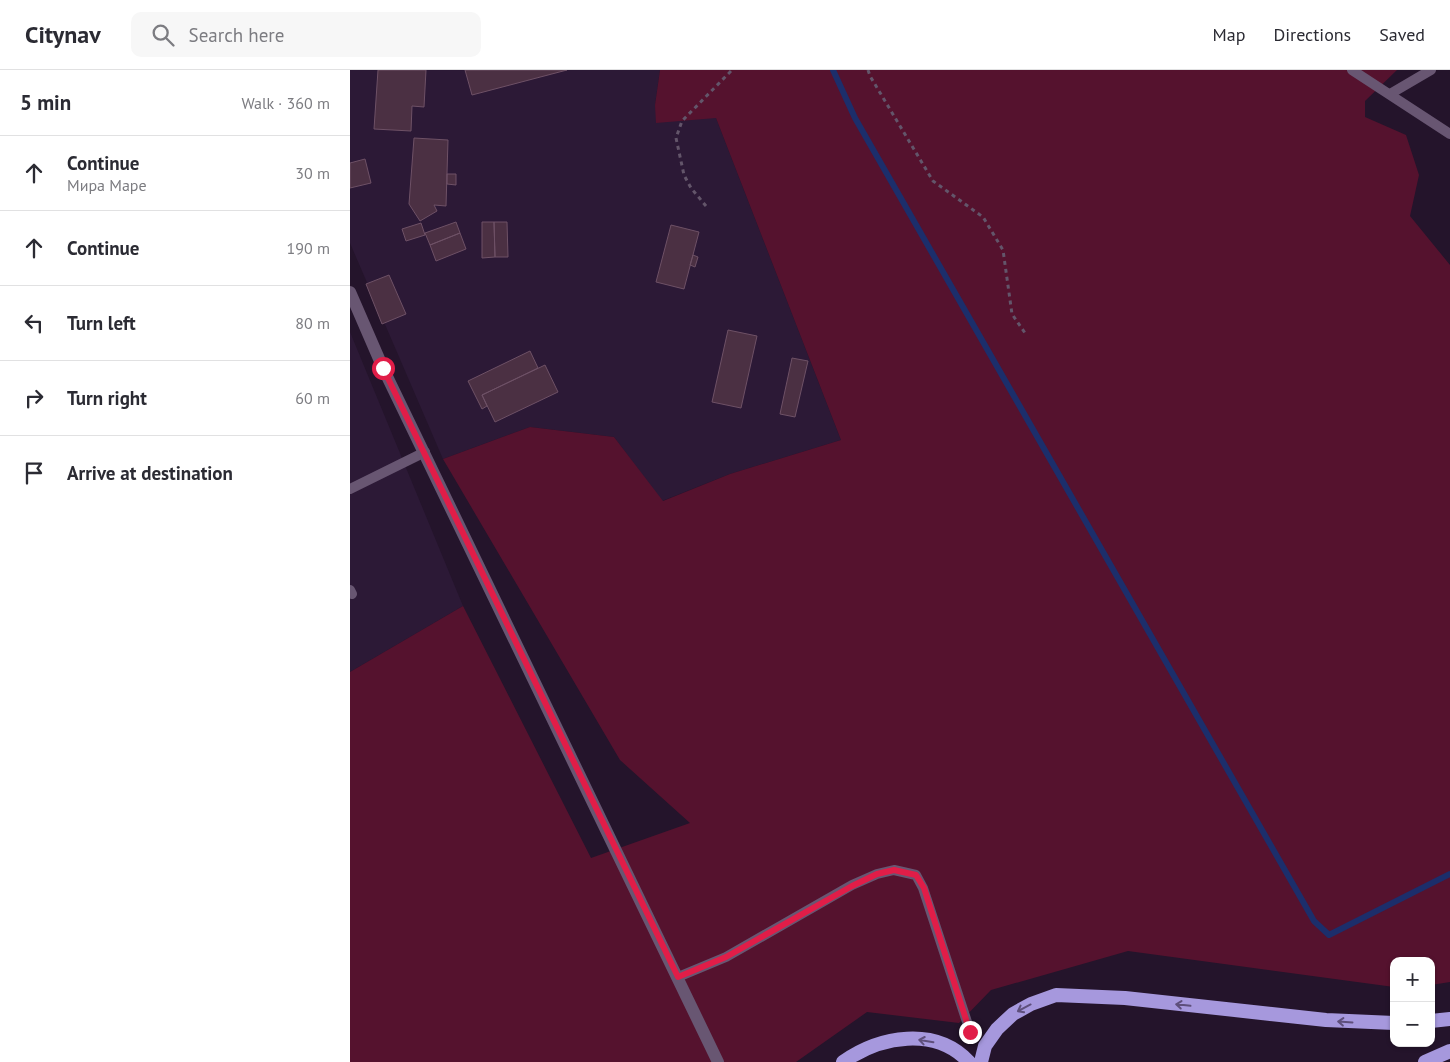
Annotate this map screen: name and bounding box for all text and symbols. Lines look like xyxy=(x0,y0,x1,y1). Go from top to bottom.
search box xyxy=(131,12,481,57)
text: Citynav xyxy=(25,19,101,50)
icon: search xyxy=(149,21,177,49)
text: Search here xyxy=(189,23,284,47)
text: Map xyxy=(1213,23,1245,46)
text: Directions xyxy=(1273,23,1351,46)
text: Saved xyxy=(1379,23,1425,46)
text: 5 min xyxy=(20,89,71,116)
text: Walk · 360 m xyxy=(241,93,330,113)
text: Continue xyxy=(67,151,139,175)
icon: ahead xyxy=(20,159,48,187)
text: 30 m xyxy=(295,163,330,183)
text: Мира Маре xyxy=(67,175,147,195)
icon: ahead xyxy=(20,234,48,262)
text: Continue xyxy=(67,236,139,260)
text: 190 m xyxy=(287,238,330,258)
icon: left xyxy=(20,309,48,337)
text: Turn left xyxy=(67,311,136,335)
text: 80 m xyxy=(295,313,330,333)
route start xyxy=(372,357,395,380)
icon: right xyxy=(20,384,48,412)
text: Turn right xyxy=(67,386,147,410)
text: 60 m xyxy=(295,388,330,408)
icon: arrive xyxy=(20,459,48,487)
text: Arrive at destination xyxy=(67,461,233,485)
map controls xyxy=(1390,957,1435,1047)
button: + xyxy=(1390,957,1435,1002)
one-way arrow xyxy=(1176,1000,1192,1010)
button: − xyxy=(1390,1002,1435,1047)
one-way arrow xyxy=(1017,1004,1032,1013)
one-way arrow xyxy=(1337,1017,1353,1026)
route end xyxy=(959,1021,982,1044)
one-way arrow xyxy=(919,1035,935,1045)

